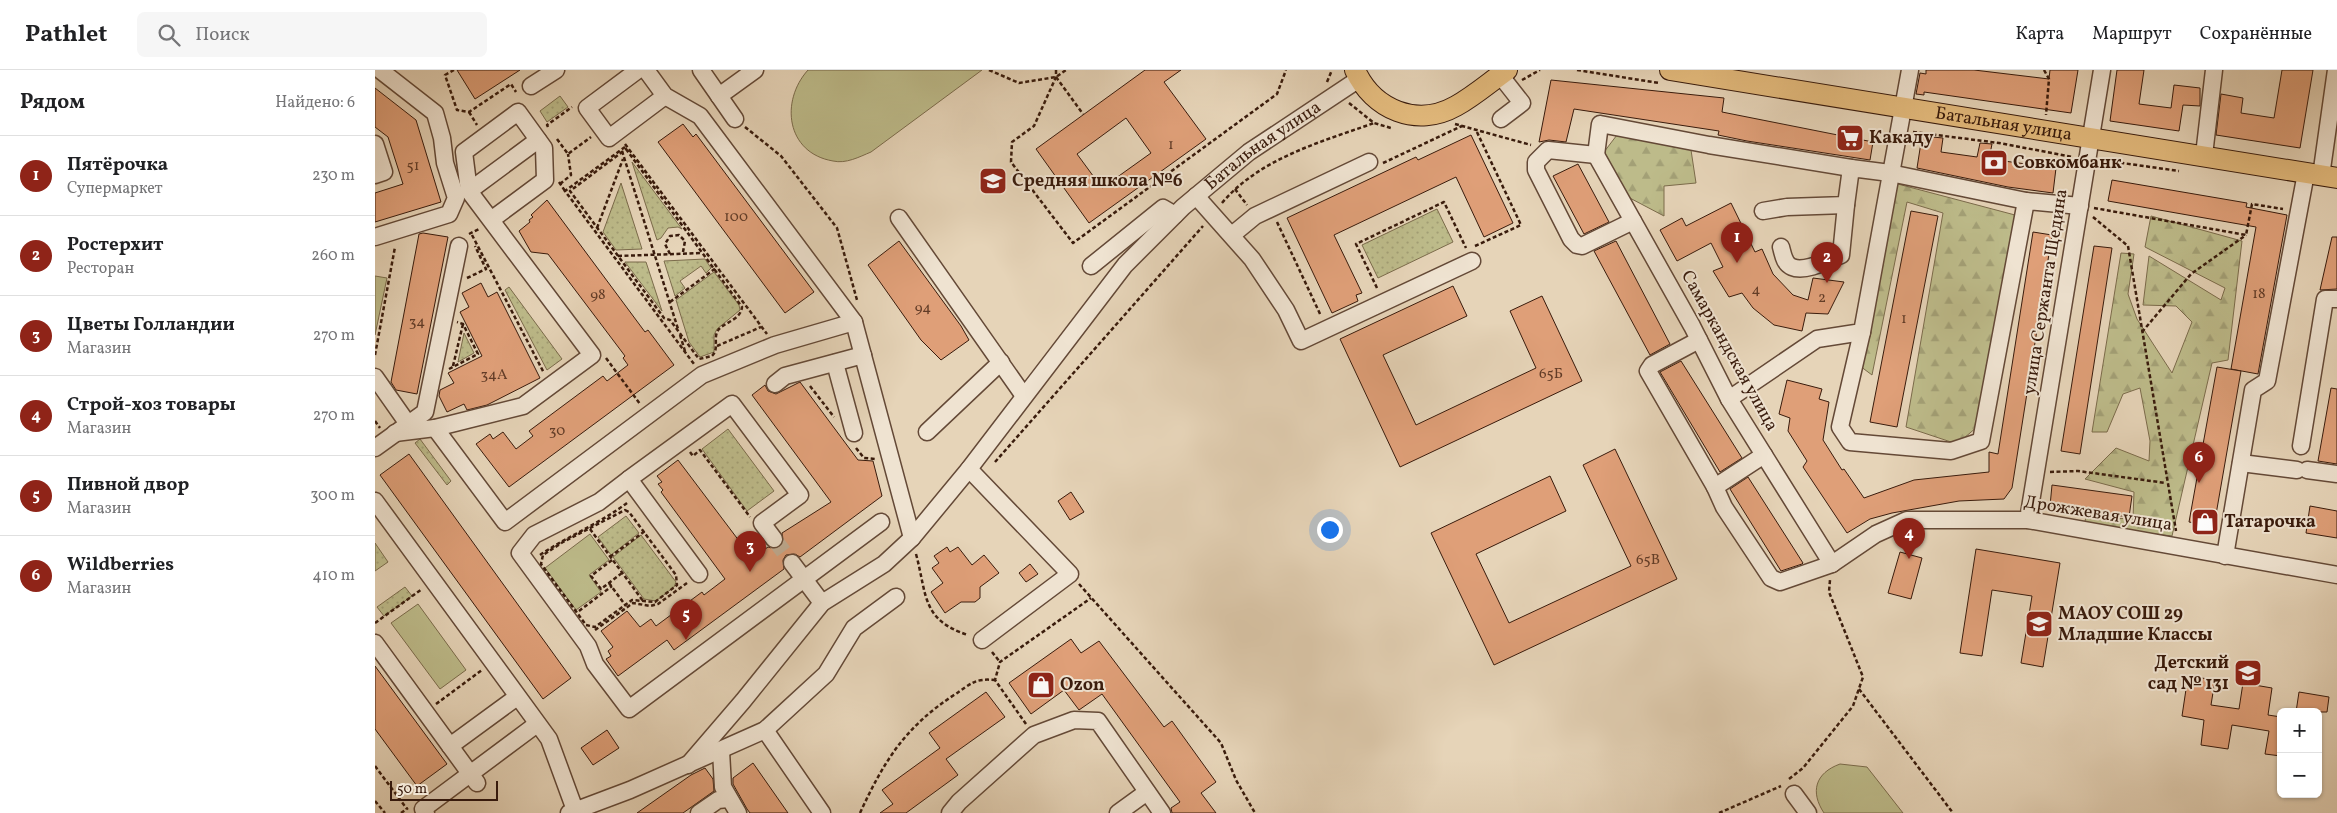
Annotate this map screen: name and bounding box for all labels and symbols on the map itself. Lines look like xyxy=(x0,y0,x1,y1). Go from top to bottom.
street label: Батальная улица xyxy=(1199,95,1326,196)
street label: Батальная улица xyxy=(1933,101,2074,147)
supermarket icon: Какаду xyxy=(1835,123,1865,153)
place label: Какаду xyxy=(1869,126,1934,151)
house number: 1 xyxy=(1168,135,1174,156)
bank icon: Совкомбанк xyxy=(1979,148,2009,178)
place label: Совкомбанк xyxy=(2013,151,2122,176)
house number: 51 xyxy=(406,156,420,177)
school or university icon: Средняя школа №6 xyxy=(978,166,1008,196)
place label: Средняя школа №6 xyxy=(1012,169,1183,194)
street label: улица Сержанта Щедина xyxy=(2017,187,2075,397)
house number: 100 xyxy=(724,207,748,228)
pin: 1 xyxy=(1721,222,1753,263)
pin: 2 xyxy=(1811,242,1843,283)
street label: Самаркандская улица xyxy=(1674,266,1784,436)
house number: 4 xyxy=(1752,280,1761,301)
house number: 18 xyxy=(2252,284,2266,305)
house number: 98 xyxy=(590,285,606,306)
house number: 2 xyxy=(1818,288,1826,309)
house number: 94 xyxy=(915,298,931,319)
house number: 1 xyxy=(1901,309,1907,330)
house number: 34 xyxy=(409,312,425,333)
house number: 65Б xyxy=(1539,364,1563,385)
house number: 34А xyxy=(480,365,508,386)
house number: 30 xyxy=(549,421,565,442)
pin: 6 xyxy=(2183,442,2215,483)
street label: Дрожжевая улица xyxy=(2022,490,2174,538)
shop icon: Татарочка xyxy=(2190,507,2220,537)
place label: Татарочка xyxy=(2224,510,2316,535)
your location xyxy=(1317,517,1343,543)
pin: 4 xyxy=(1893,518,1925,559)
pin: 3 xyxy=(734,531,766,572)
house number: 65В xyxy=(1636,550,1660,571)
pin: 5 xyxy=(670,599,702,640)
place label: МАОУ СОШ 29 Младшие Классы xyxy=(2058,602,2212,648)
school or university icon: МАОУ СОШ 29 Младшие Классы xyxy=(2024,609,2054,639)
place label: Детский сад № 131 xyxy=(2148,651,2229,697)
school or university icon: Детский сад № 131 xyxy=(2233,658,2263,688)
shop icon: Ozon xyxy=(1026,670,1056,700)
place label: Ozon xyxy=(1060,673,1105,698)
scale bar xyxy=(390,778,497,801)

